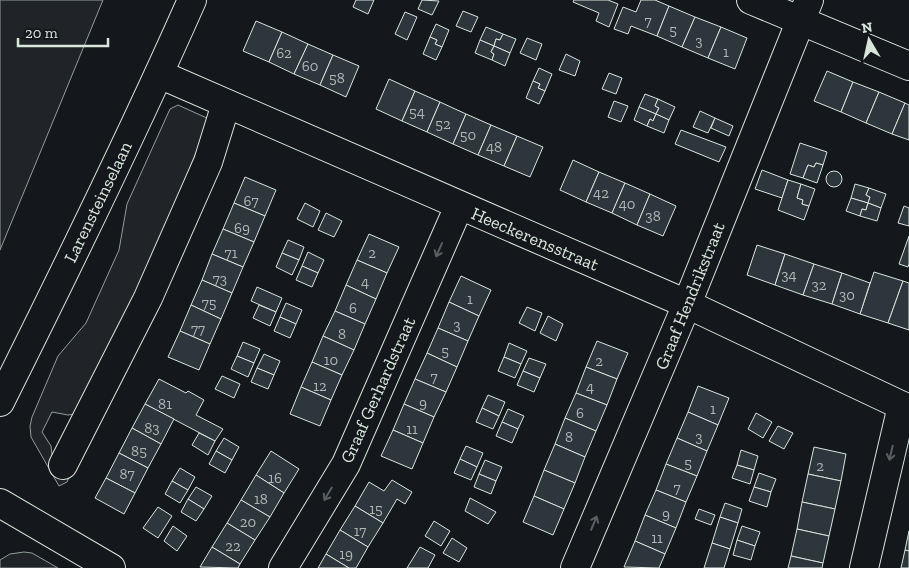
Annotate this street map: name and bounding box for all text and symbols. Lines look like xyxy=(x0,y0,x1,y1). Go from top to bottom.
house number: 7 xyxy=(644,12,652,30)
scale bar xyxy=(18,15,108,47)
north arrow xyxy=(844,15,894,65)
text: N xyxy=(860,18,874,37)
house number: 5 xyxy=(669,21,677,39)
text: 20 m xyxy=(25,24,58,42)
house number: 3 xyxy=(695,32,703,50)
house number: 1 xyxy=(723,43,729,61)
house number: 62 xyxy=(276,44,292,62)
house number: 60 xyxy=(302,57,318,75)
house number: 58 xyxy=(329,69,345,87)
house number: 54 xyxy=(409,103,425,121)
house number: 52 xyxy=(435,115,451,133)
house number: 50 xyxy=(460,126,476,144)
street label: Larensteinselaan xyxy=(59,137,137,266)
house number: 48 xyxy=(486,138,502,156)
house number: 42 xyxy=(593,184,609,202)
house number: 67 xyxy=(243,192,259,210)
house number: 40 xyxy=(619,195,635,213)
street label: Heeckerensstraat xyxy=(468,202,602,276)
house number: 38 xyxy=(645,207,661,225)
house number: 69 xyxy=(234,219,250,237)
street label: Graaf Hendrikstraat xyxy=(650,219,730,373)
one-way arrow xyxy=(434,242,444,257)
house number: 71 xyxy=(225,244,238,262)
house number: 2 xyxy=(368,244,376,262)
house number: 34 xyxy=(781,266,797,284)
house number: 73 xyxy=(213,270,227,288)
house number: 4 xyxy=(361,273,369,291)
house number: 32 xyxy=(811,276,827,294)
house number: 30 xyxy=(839,286,855,304)
house number: 1 xyxy=(467,290,473,308)
house number: 75 xyxy=(202,294,217,312)
house number: 6 xyxy=(349,299,357,317)
street label: Graaf Gerhardstraat xyxy=(336,313,420,467)
house number: 3 xyxy=(453,316,461,334)
house number: 77 xyxy=(191,320,205,338)
house number: 8 xyxy=(338,325,346,343)
house number: 5 xyxy=(441,342,449,360)
house number: 10 xyxy=(324,351,338,369)
house number: 2 xyxy=(595,352,603,370)
house number: 7 xyxy=(430,368,438,386)
house number: 12 xyxy=(313,377,327,395)
house number: 4 xyxy=(586,378,594,396)
house number: 9 xyxy=(419,394,427,412)
house number: 81 xyxy=(158,395,172,413)
house number: 1 xyxy=(710,400,716,418)
house number: 6 xyxy=(576,404,584,422)
house number: 83 xyxy=(144,419,160,437)
house number: 11 xyxy=(406,420,418,438)
house number: 8 xyxy=(565,428,573,446)
house number: 3 xyxy=(695,428,703,446)
house number: 85 xyxy=(131,442,147,460)
one-way arrow xyxy=(886,445,895,461)
house number: 5 xyxy=(684,454,692,472)
house number: 2 xyxy=(816,457,824,475)
house number: 87 xyxy=(119,465,135,483)
house number: 16 xyxy=(268,469,282,487)
house number: 7 xyxy=(673,479,681,497)
one-way arrow xyxy=(323,486,333,500)
house number: 18 xyxy=(254,490,268,508)
house number: 15 xyxy=(369,500,383,518)
house number: 9 xyxy=(662,505,670,523)
house number: 20 xyxy=(240,513,256,531)
one-way arrow xyxy=(590,516,600,531)
house number: 17 xyxy=(354,522,366,540)
house number: 11 xyxy=(651,529,663,547)
house number: 22 xyxy=(225,537,241,555)
house number: 19 xyxy=(339,545,353,563)

